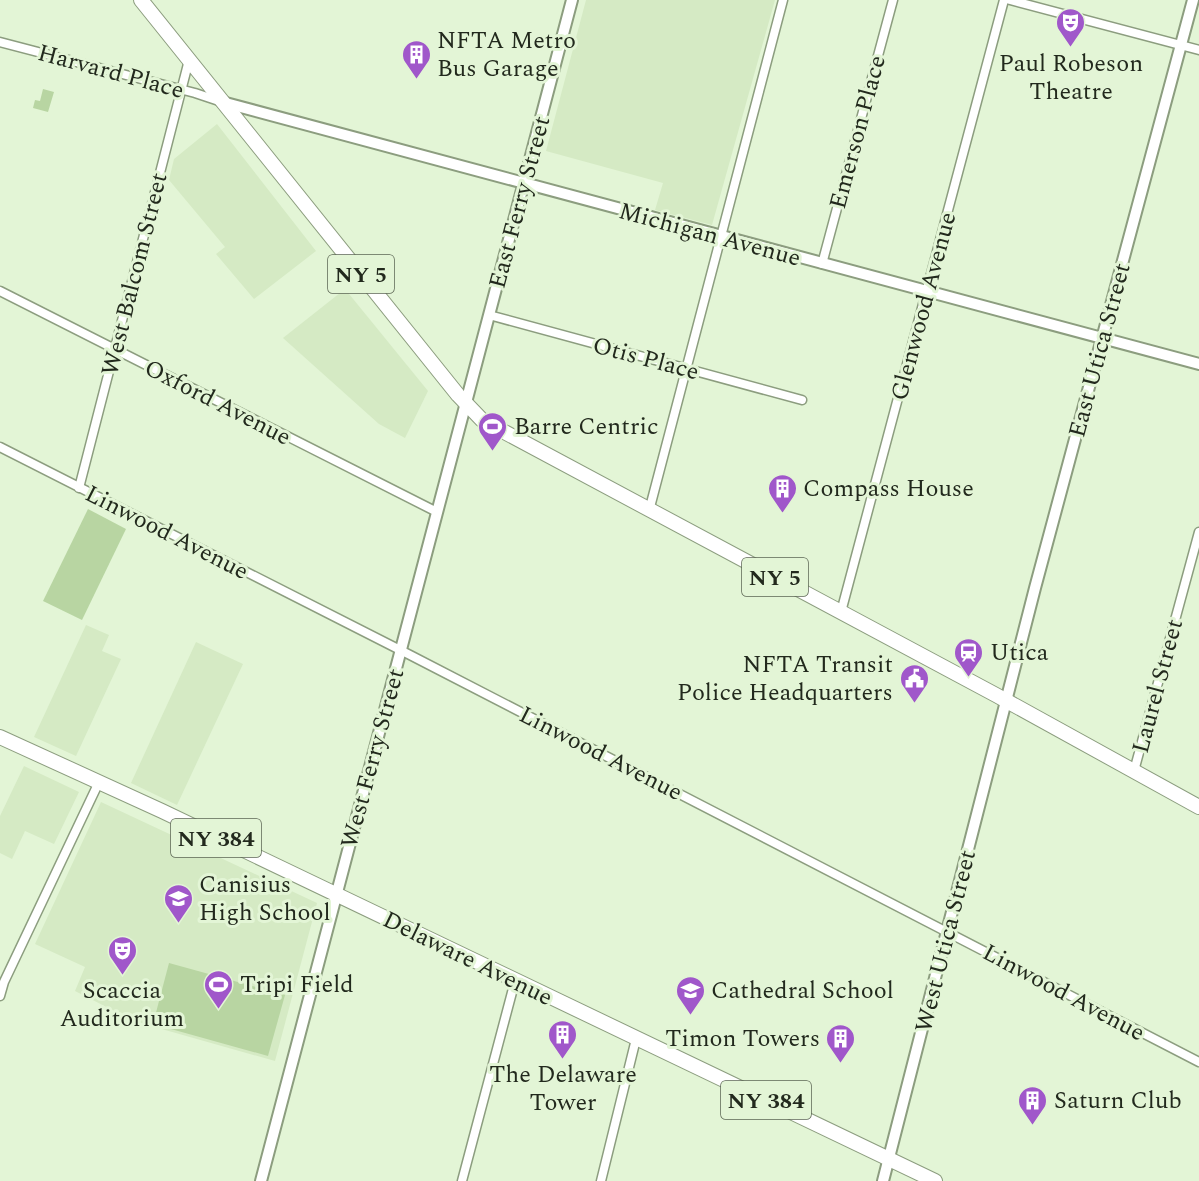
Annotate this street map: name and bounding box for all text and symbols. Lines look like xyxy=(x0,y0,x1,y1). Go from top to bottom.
theatre icon: Paul Robeson Theatre xyxy=(1055,7,1087,49)
place label: NFTA Metro Bus Garage xyxy=(437,23,576,87)
street label: Harvard Place xyxy=(34,35,188,109)
building icon: NFTA Metro Bus Garage xyxy=(400,38,432,80)
place label: Paul Robeson Theatre xyxy=(999,46,1143,110)
street label: Emerson Place xyxy=(820,51,896,213)
street label: East Ferry Street xyxy=(480,112,560,293)
street label: West Balcom Street xyxy=(92,169,178,379)
street label: Michigan Avenue xyxy=(615,193,805,277)
street label: Glenwood Avenue xyxy=(882,208,966,404)
road number: NY 5 xyxy=(328,255,394,293)
street label: East Utica Street xyxy=(1059,259,1141,442)
street label: Otis Place xyxy=(588,327,703,390)
street label: Oxford Avenue xyxy=(138,350,297,455)
place label: Barre Centric xyxy=(514,409,658,445)
sports icon: Barre Centric xyxy=(477,410,509,452)
place label: Compass House xyxy=(803,471,974,507)
building icon: Compass House xyxy=(766,472,798,514)
street label: Linwood Avenue xyxy=(79,476,255,590)
road number: NY 5 xyxy=(742,558,808,596)
street label: Laurel Street xyxy=(1123,615,1193,757)
place label: Utica xyxy=(990,635,1049,671)
station icon: Utica xyxy=(953,636,985,678)
place label: NFTA Transit Police Headquarters xyxy=(677,647,893,711)
public building icon: NFTA Transit Police Headquarters xyxy=(898,662,930,704)
street label: West Ferry Street xyxy=(332,664,414,852)
street label: Linwood Avenue xyxy=(513,697,689,811)
road number: NY 384 xyxy=(171,819,261,857)
street label: West Utica Street xyxy=(906,846,986,1036)
place label: Canisius High School xyxy=(199,867,331,931)
school or university icon: Canisius High School xyxy=(162,882,194,924)
street label: Delaware Avenue xyxy=(376,902,559,1016)
theatre icon: Scaccia Auditorium xyxy=(106,934,138,976)
street label: Linwood Avenue xyxy=(976,935,1151,1051)
place label: Tripi Field xyxy=(240,967,354,1003)
sports icon: Tripi Field xyxy=(203,968,235,1010)
place label: Scaccia Auditorium xyxy=(60,973,184,1037)
place label: Cathedral School xyxy=(711,973,894,1009)
school or university icon: Cathedral School xyxy=(674,974,706,1016)
building icon: The Delaware Tower xyxy=(547,1018,579,1060)
place label: Timon Towers xyxy=(665,1021,820,1057)
building icon: Timon Towers xyxy=(825,1022,857,1064)
place label: The Delaware Tower xyxy=(489,1057,637,1121)
road number: NY 384 xyxy=(721,1081,811,1119)
place label: Saturn Club xyxy=(1054,1083,1182,1119)
building icon: Saturn Club xyxy=(1017,1084,1049,1126)

